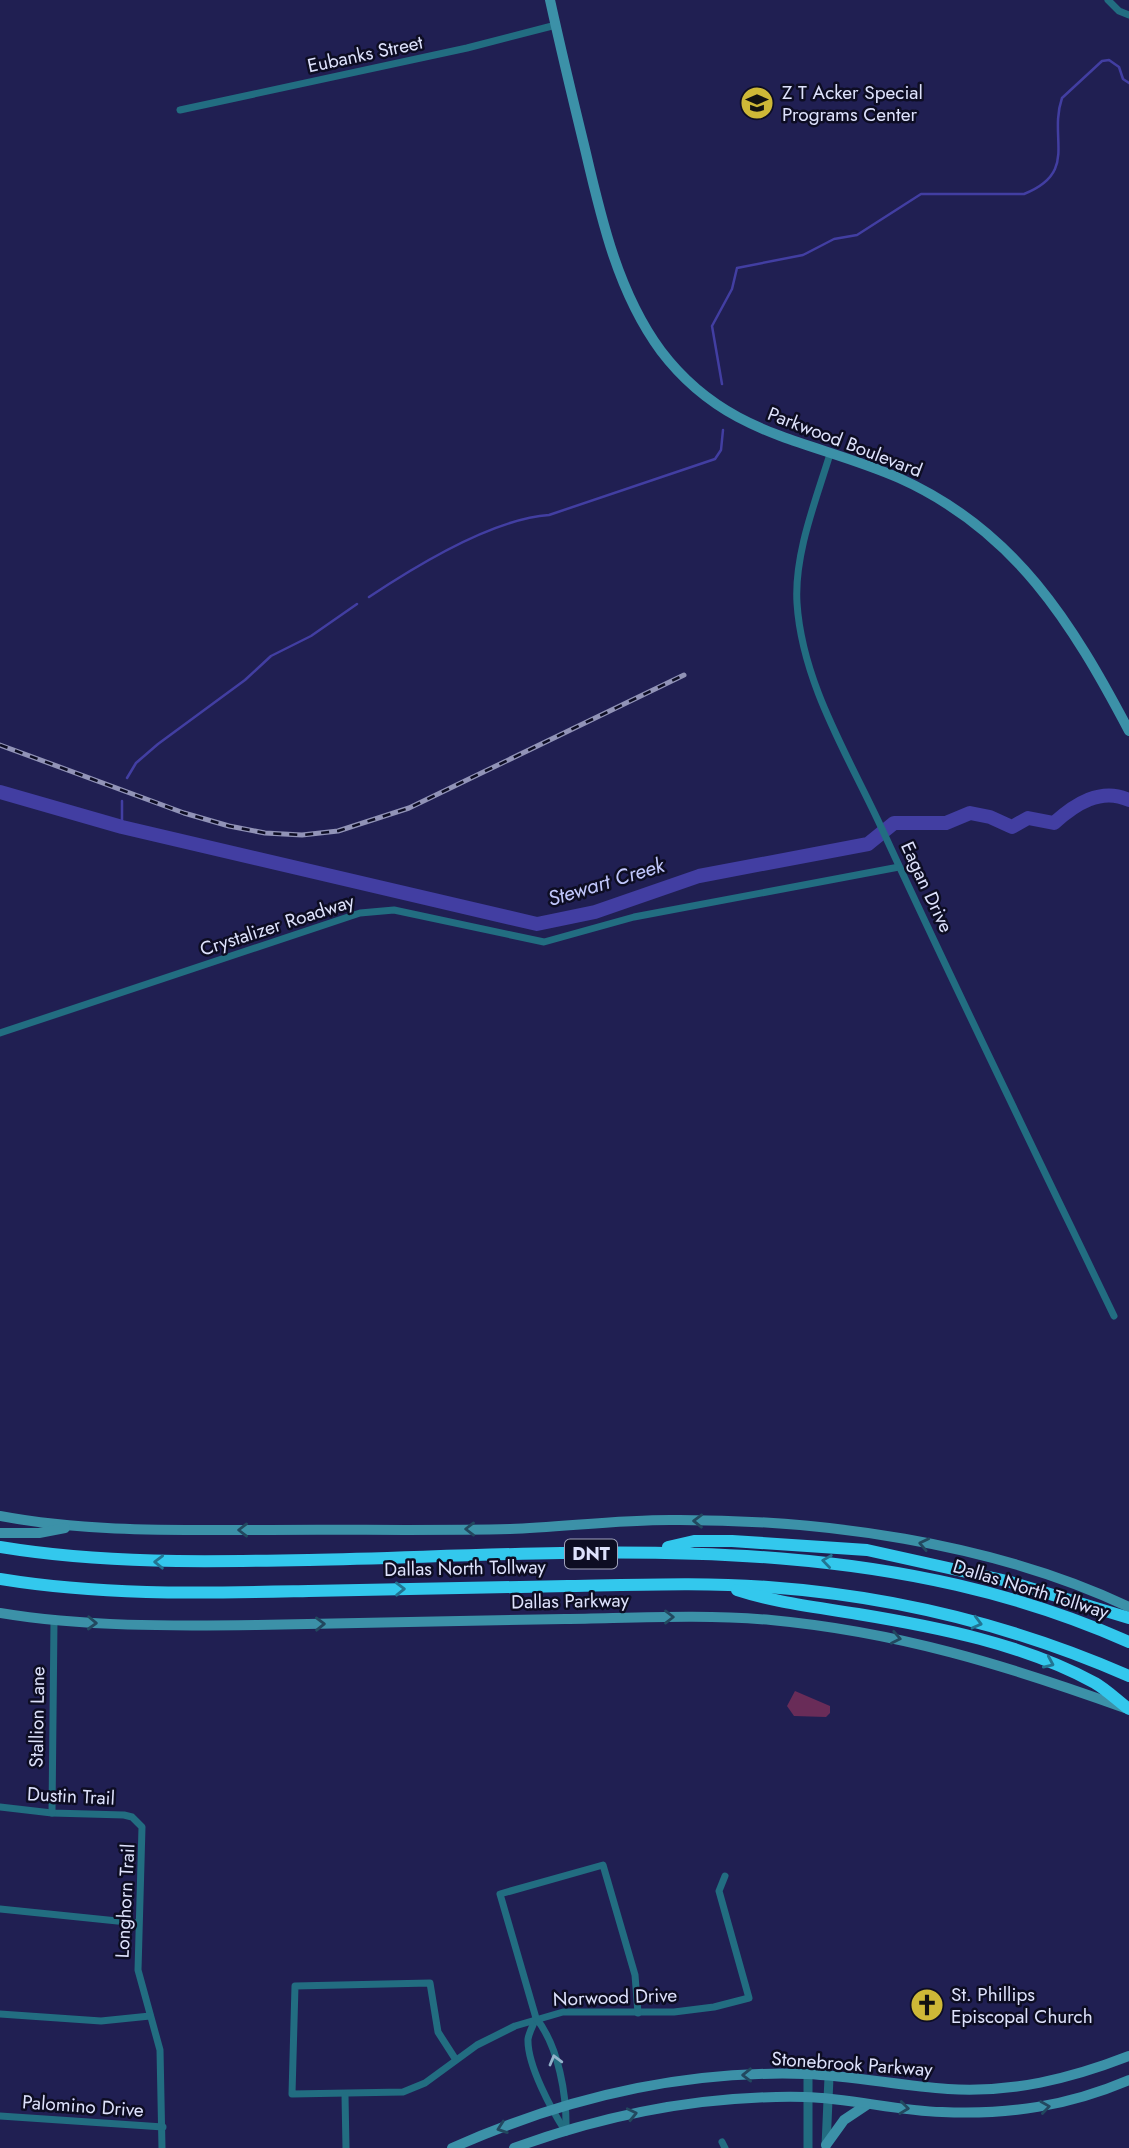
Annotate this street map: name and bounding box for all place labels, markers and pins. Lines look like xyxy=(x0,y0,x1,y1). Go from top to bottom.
place label: Z T Acker Special Programs Center xyxy=(782,79,923,128)
school or university icon: Z T Acker Special Programs Center xyxy=(738,84,776,122)
place label: St. Phillips Episcopal Church xyxy=(951,1981,1093,2030)
church icon: St. Phillips Episcopal Church xyxy=(908,1986,946,2024)

